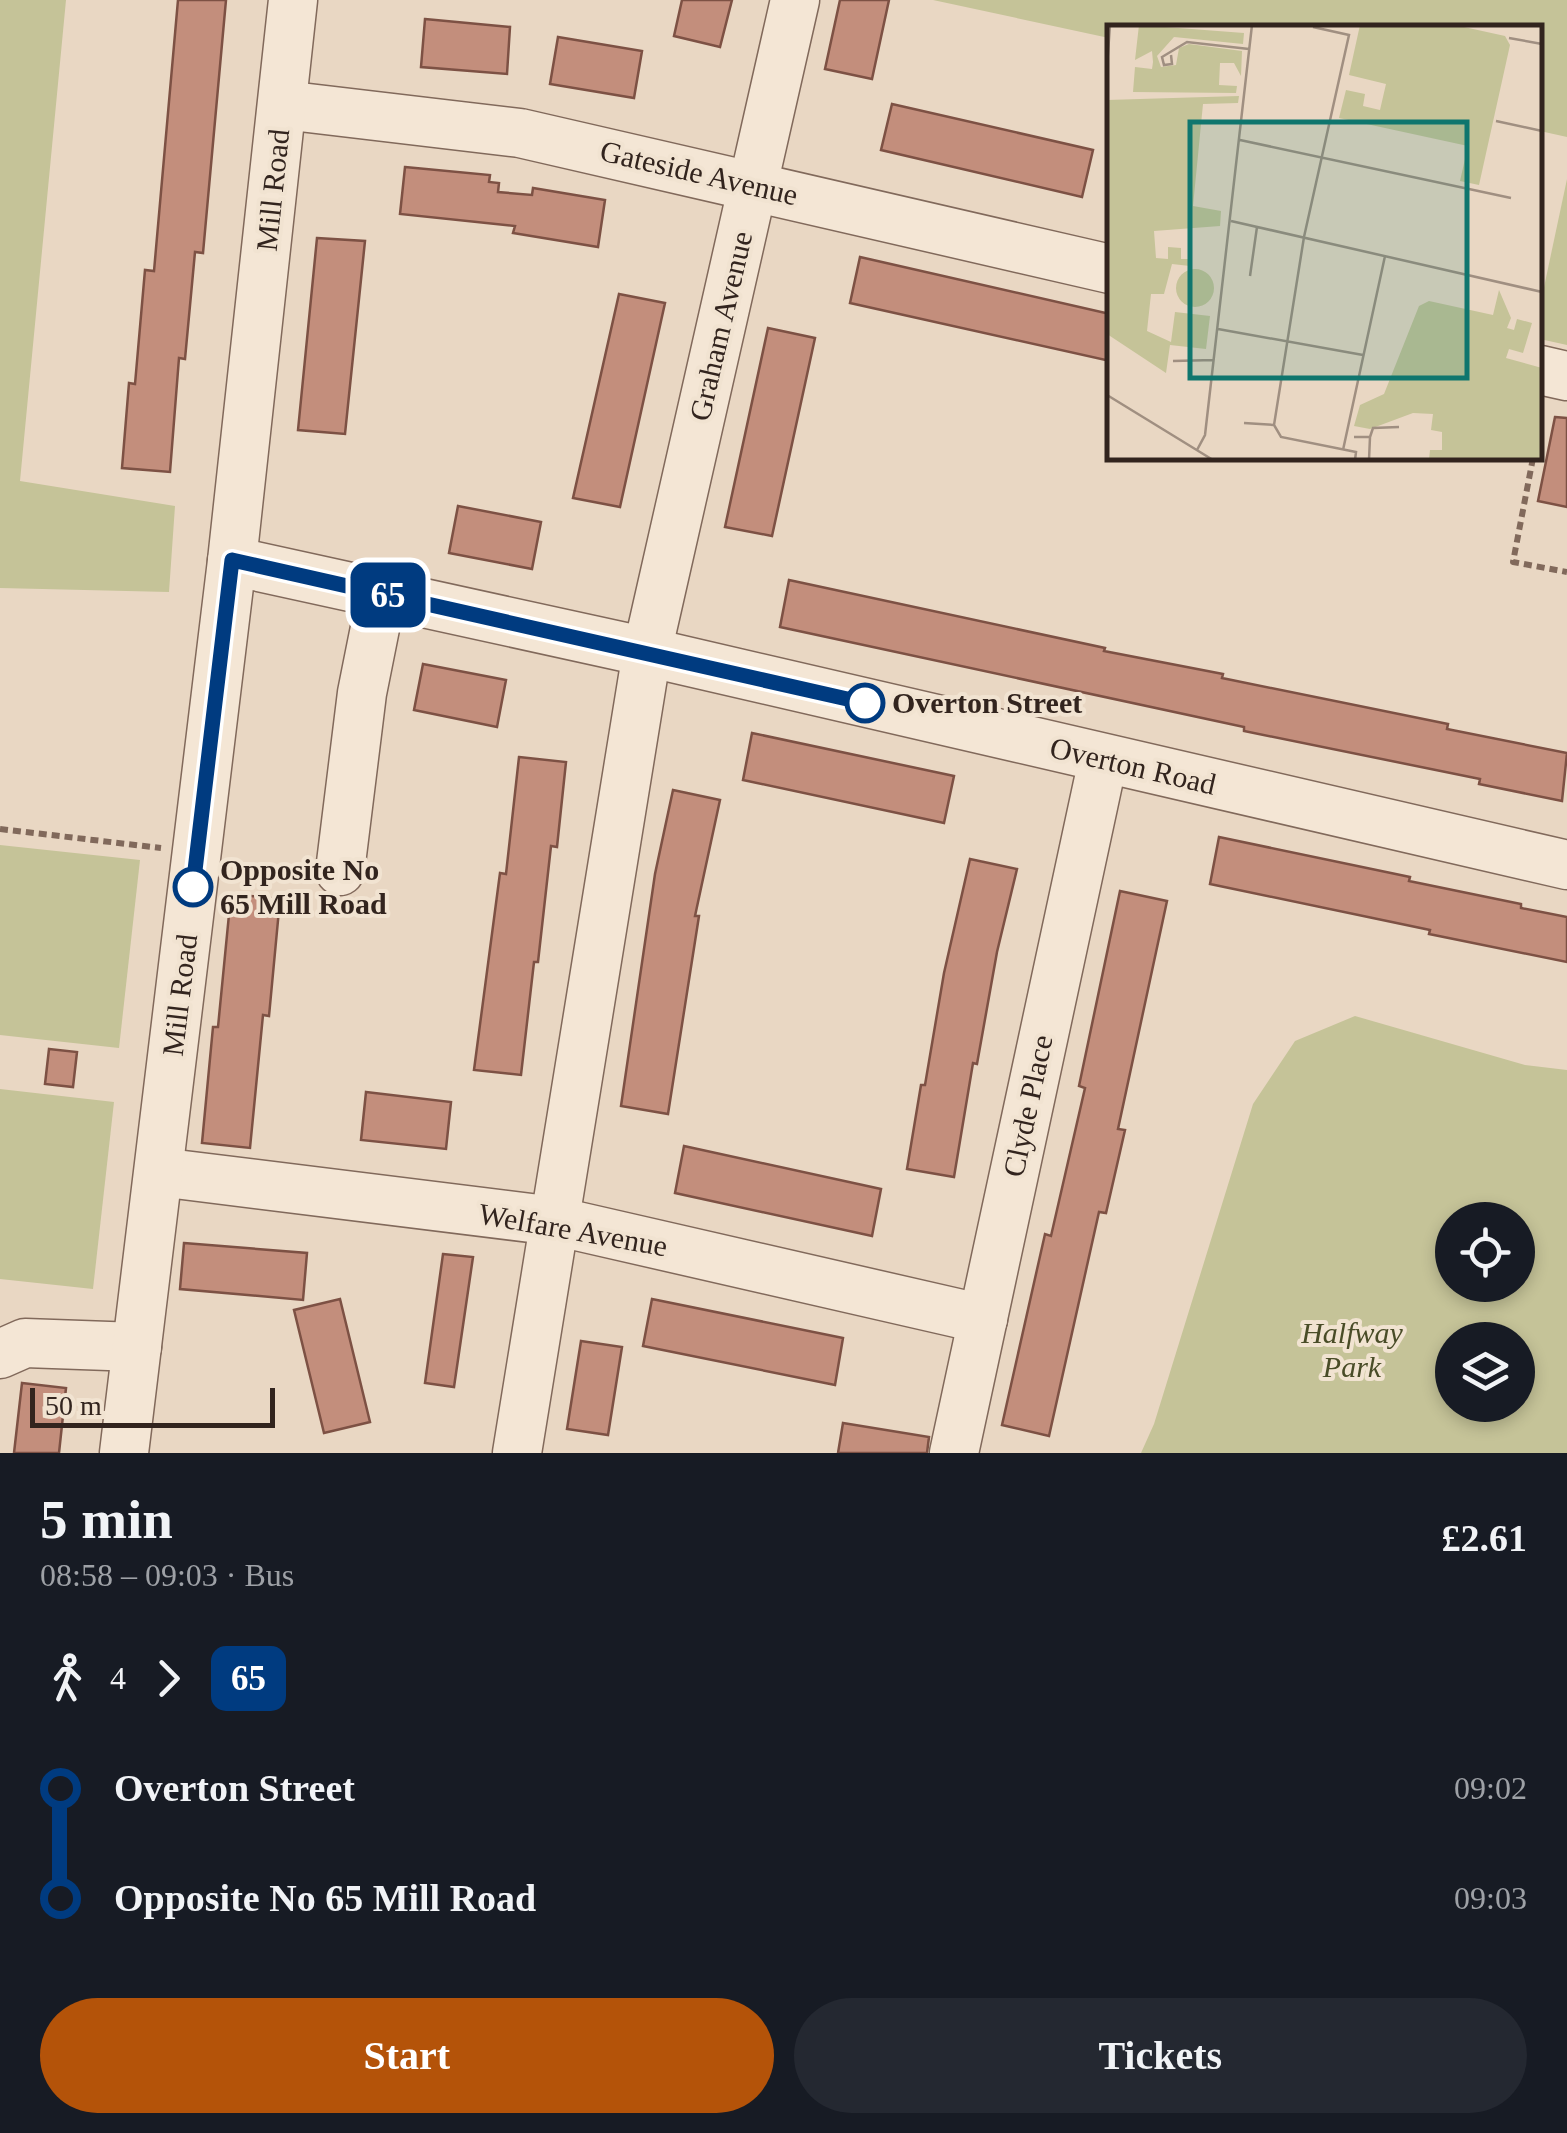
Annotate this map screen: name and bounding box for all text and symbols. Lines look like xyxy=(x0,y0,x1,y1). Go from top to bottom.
inset map xyxy=(1107,25,1542,460)
street label: Mill Road xyxy=(250,127,295,253)
street label: Gateside Avenue xyxy=(597,134,801,211)
street label: Graham Avenue xyxy=(683,228,758,424)
line badge: 65 xyxy=(343,562,433,628)
text: 65 xyxy=(371,576,406,615)
marker: Overton Street xyxy=(846,684,884,722)
place label: Overton Street xyxy=(892,686,1082,719)
street label: Overton Road xyxy=(1047,730,1219,801)
place label: Opposite No 65 Mill Road xyxy=(220,853,387,920)
marker: Opposite No 65 Mill Road xyxy=(174,868,212,906)
street label: Mill Road xyxy=(156,932,203,1058)
street label: Clyde Place xyxy=(996,1032,1059,1180)
street label: Welfare Avenue xyxy=(476,1197,670,1262)
map controls xyxy=(1435,1202,1535,1422)
button: locate xyxy=(1435,1202,1535,1302)
park label: Halfway Park xyxy=(1300,1316,1404,1383)
button: layers xyxy=(1435,1322,1535,1422)
scale bar xyxy=(30,1383,275,1428)
text: 50 m xyxy=(45,1390,102,1421)
text: 5 min xyxy=(40,1489,173,1550)
text: £2.61 xyxy=(1442,1517,1527,1559)
text: 08:58 – 09:03 · Bus xyxy=(40,1557,294,1593)
icon: walk xyxy=(40,1651,95,1706)
icon: forward xyxy=(141,1651,196,1706)
text: 65 xyxy=(231,1659,266,1698)
text: 4 xyxy=(110,1660,126,1696)
text: Overton Street xyxy=(114,1767,355,1809)
text: 09:02 xyxy=(1454,1770,1527,1806)
text: Opposite No 65 Mill Road xyxy=(114,1877,536,1919)
text: 09:03 xyxy=(1454,1880,1527,1916)
button: Start xyxy=(40,1998,774,2113)
button: Tickets xyxy=(794,1998,1527,2113)

